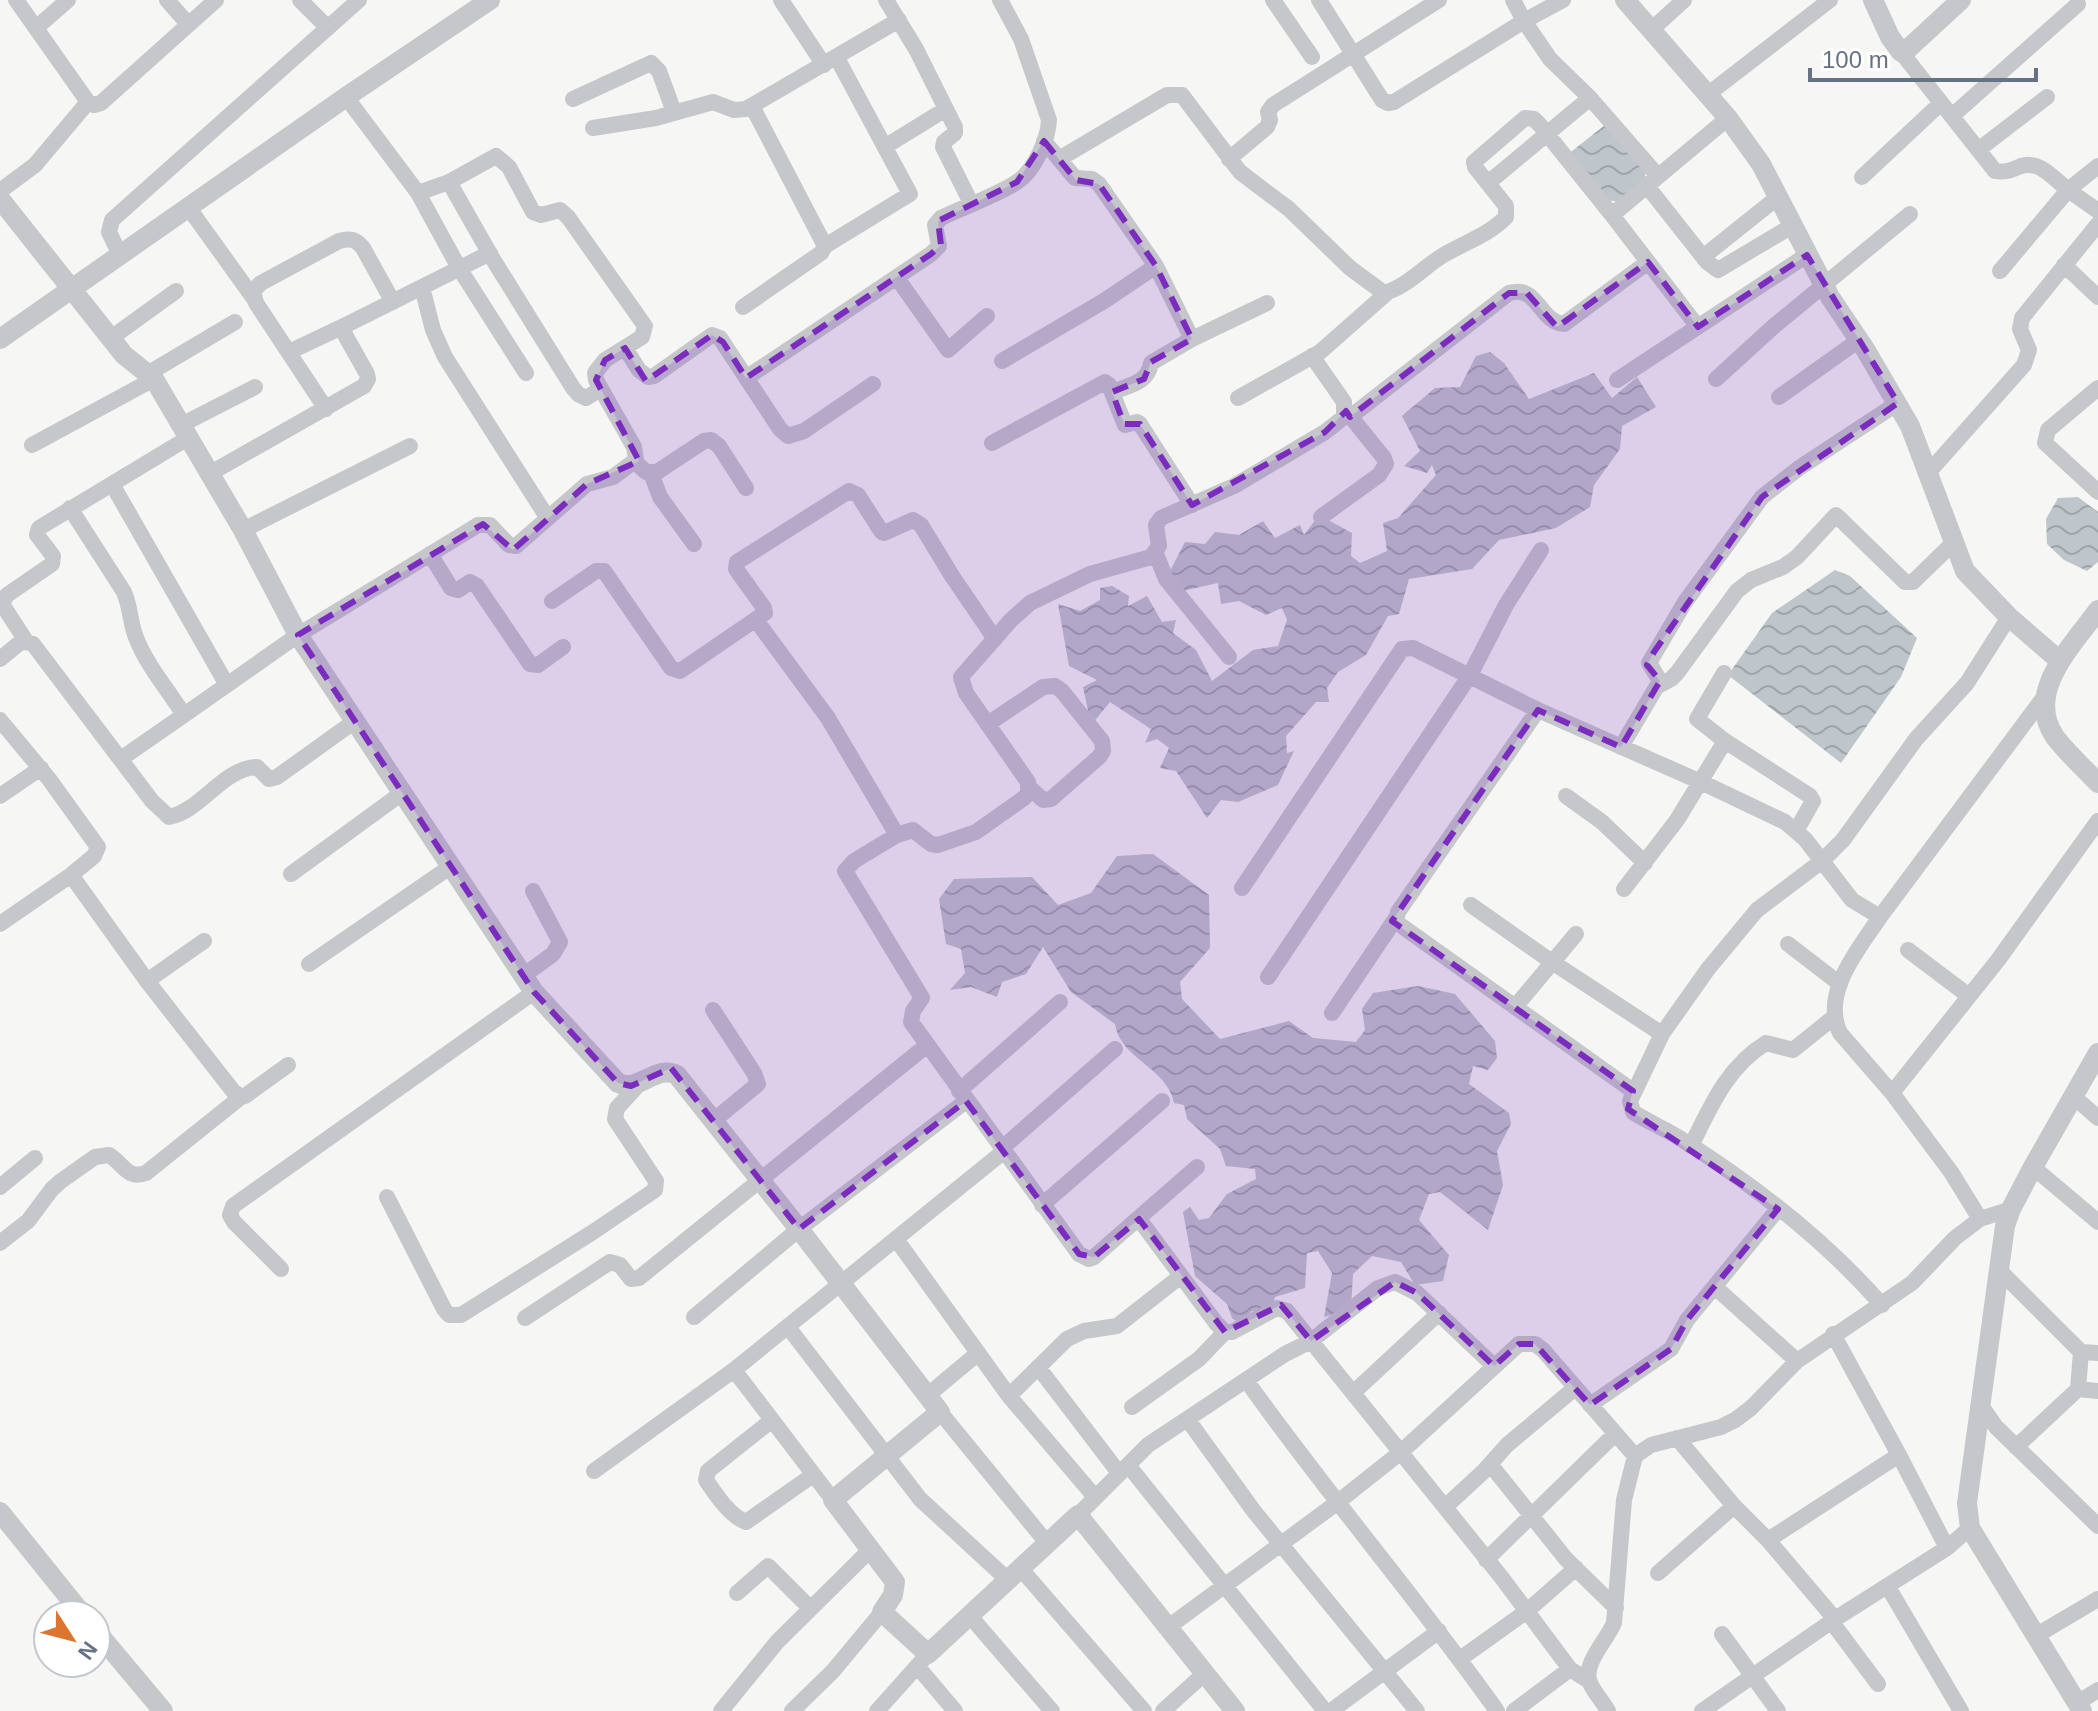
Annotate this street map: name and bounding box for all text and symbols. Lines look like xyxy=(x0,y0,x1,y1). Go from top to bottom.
scale bar xyxy=(1810,32,2036,82)
text: 100 m xyxy=(1822,46,1889,73)
north arrow xyxy=(32,1599,112,1679)
text: N xyxy=(73,1637,103,1664)

